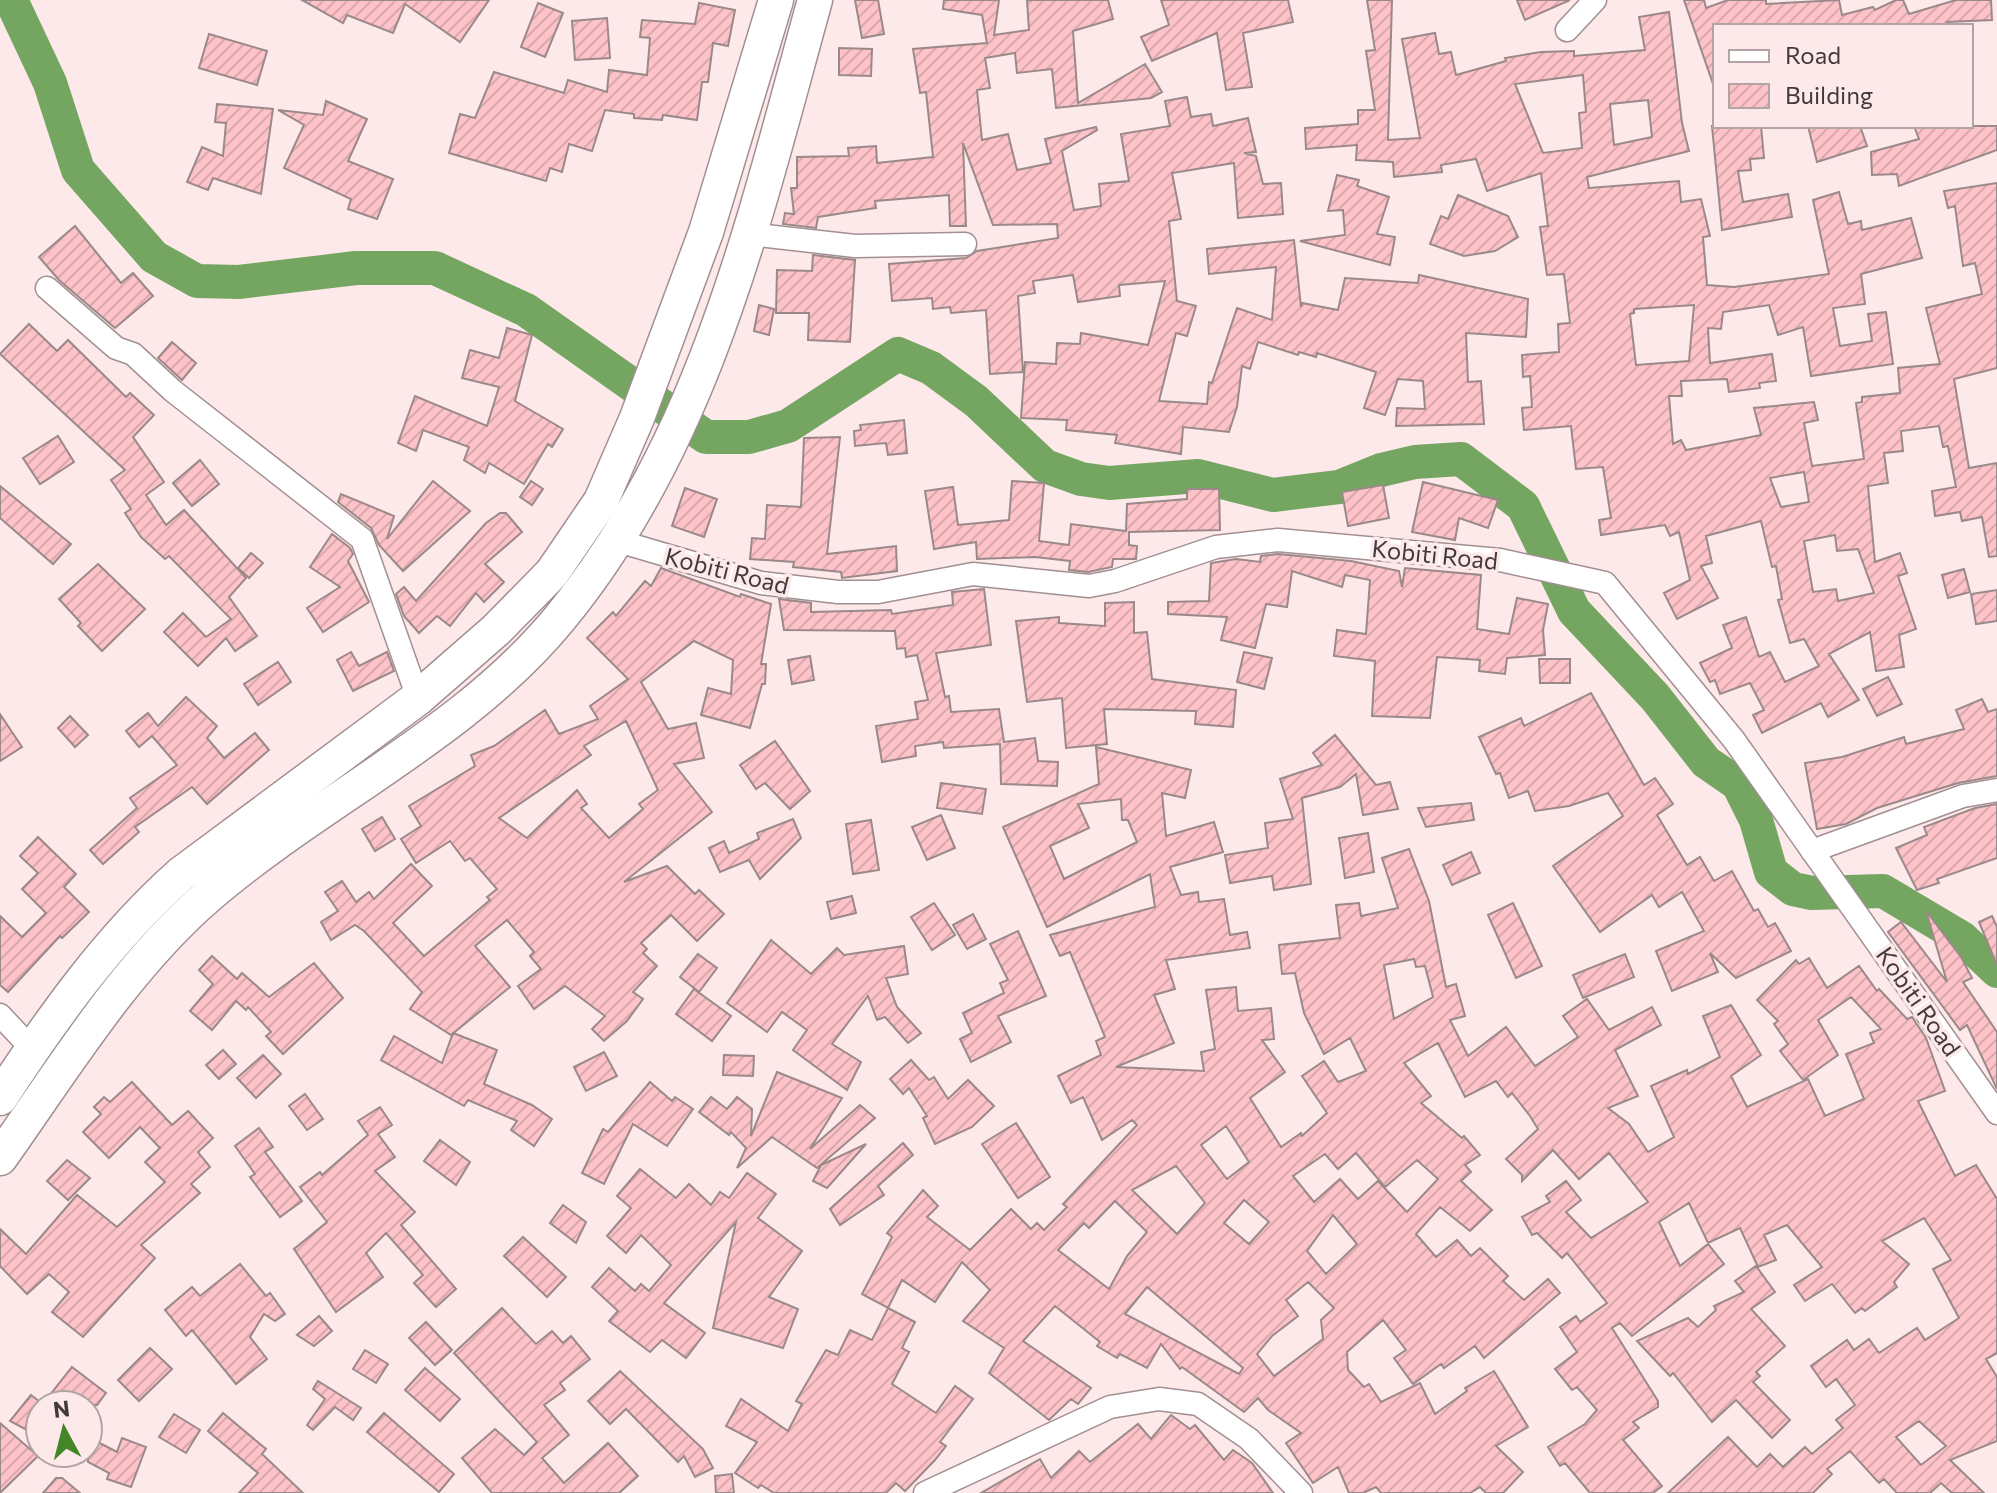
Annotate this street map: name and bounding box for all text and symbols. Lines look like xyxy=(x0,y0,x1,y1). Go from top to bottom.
legend xyxy=(1713,24,1973,128)
text: Road xyxy=(1785,40,1841,69)
text: Building xyxy=(1785,80,1873,109)
street label: Kobiti Road xyxy=(1371,533,1499,575)
street label: Kobiti Road xyxy=(662,541,792,599)
street label: Kobiti Road xyxy=(1871,941,1967,1061)
north arrow xyxy=(24,1389,104,1469)
text: N xyxy=(52,1394,71,1423)

